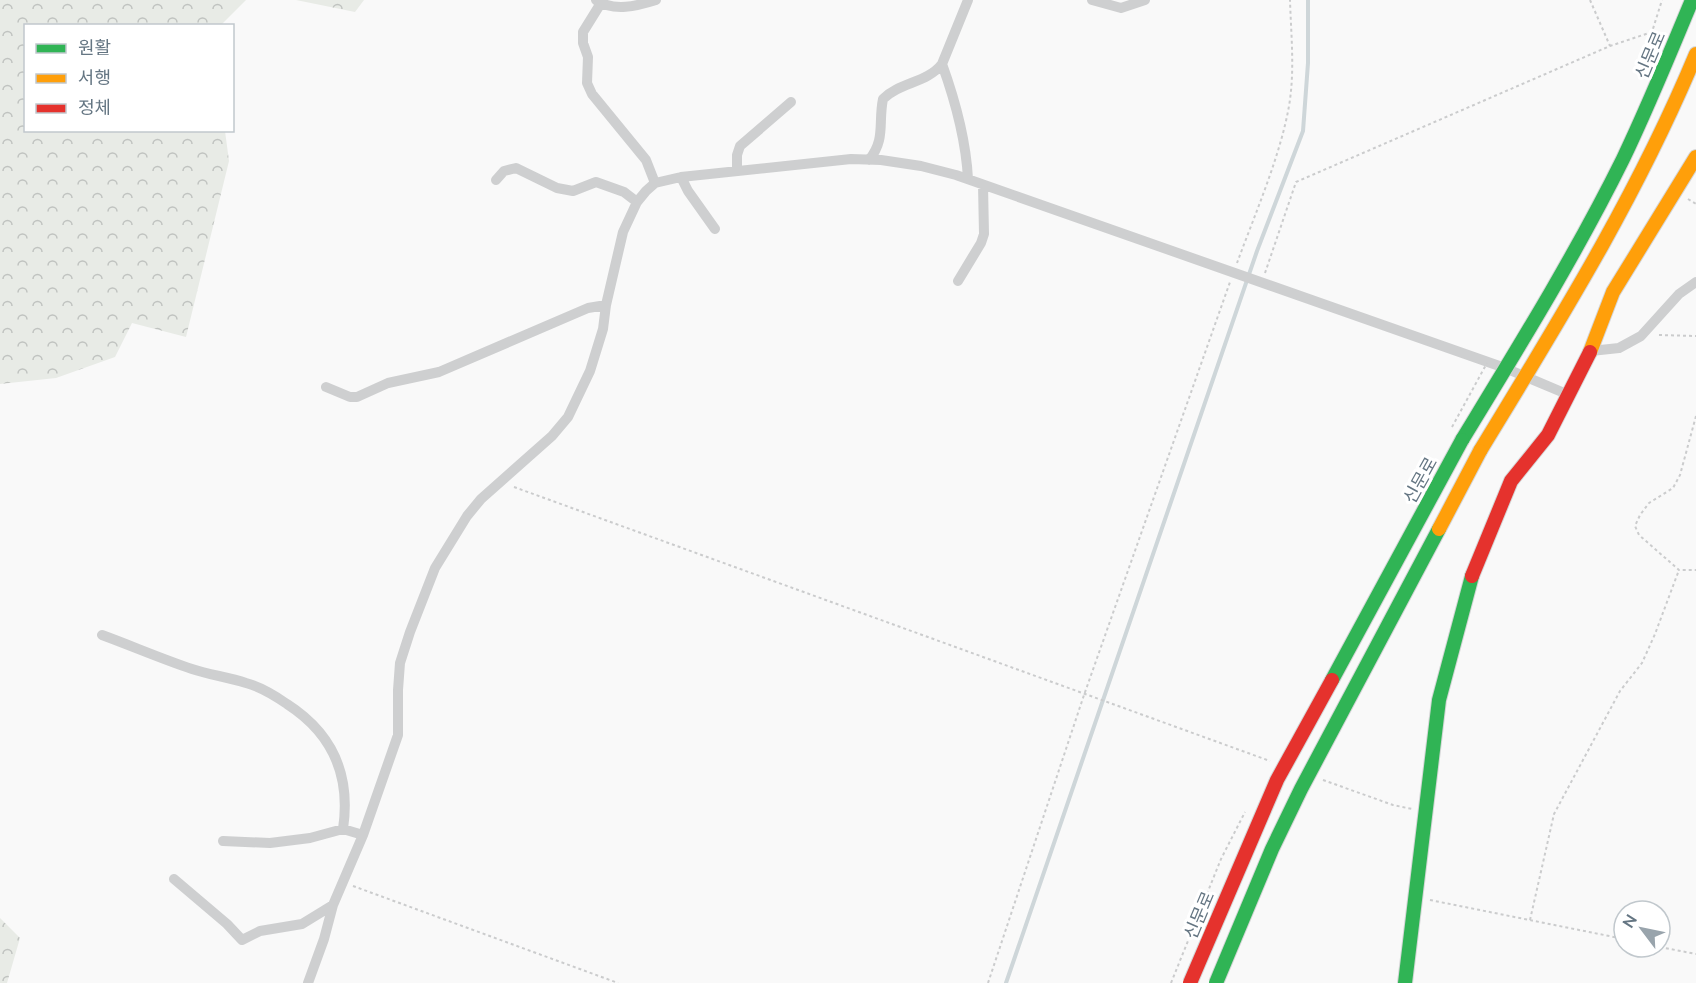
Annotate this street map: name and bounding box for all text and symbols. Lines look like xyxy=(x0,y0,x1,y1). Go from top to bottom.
legend xyxy=(24,24,234,132)
street label: 신문로 xyxy=(1630,28,1670,82)
text: 원활 xyxy=(78,36,111,59)
text: 서행 xyxy=(78,66,111,89)
text: 정체 xyxy=(78,96,111,119)
street label: 신문로 xyxy=(1398,453,1442,507)
street label: 신문로 xyxy=(1179,888,1219,942)
north arrow xyxy=(1612,899,1672,959)
text: N xyxy=(1618,911,1641,931)

